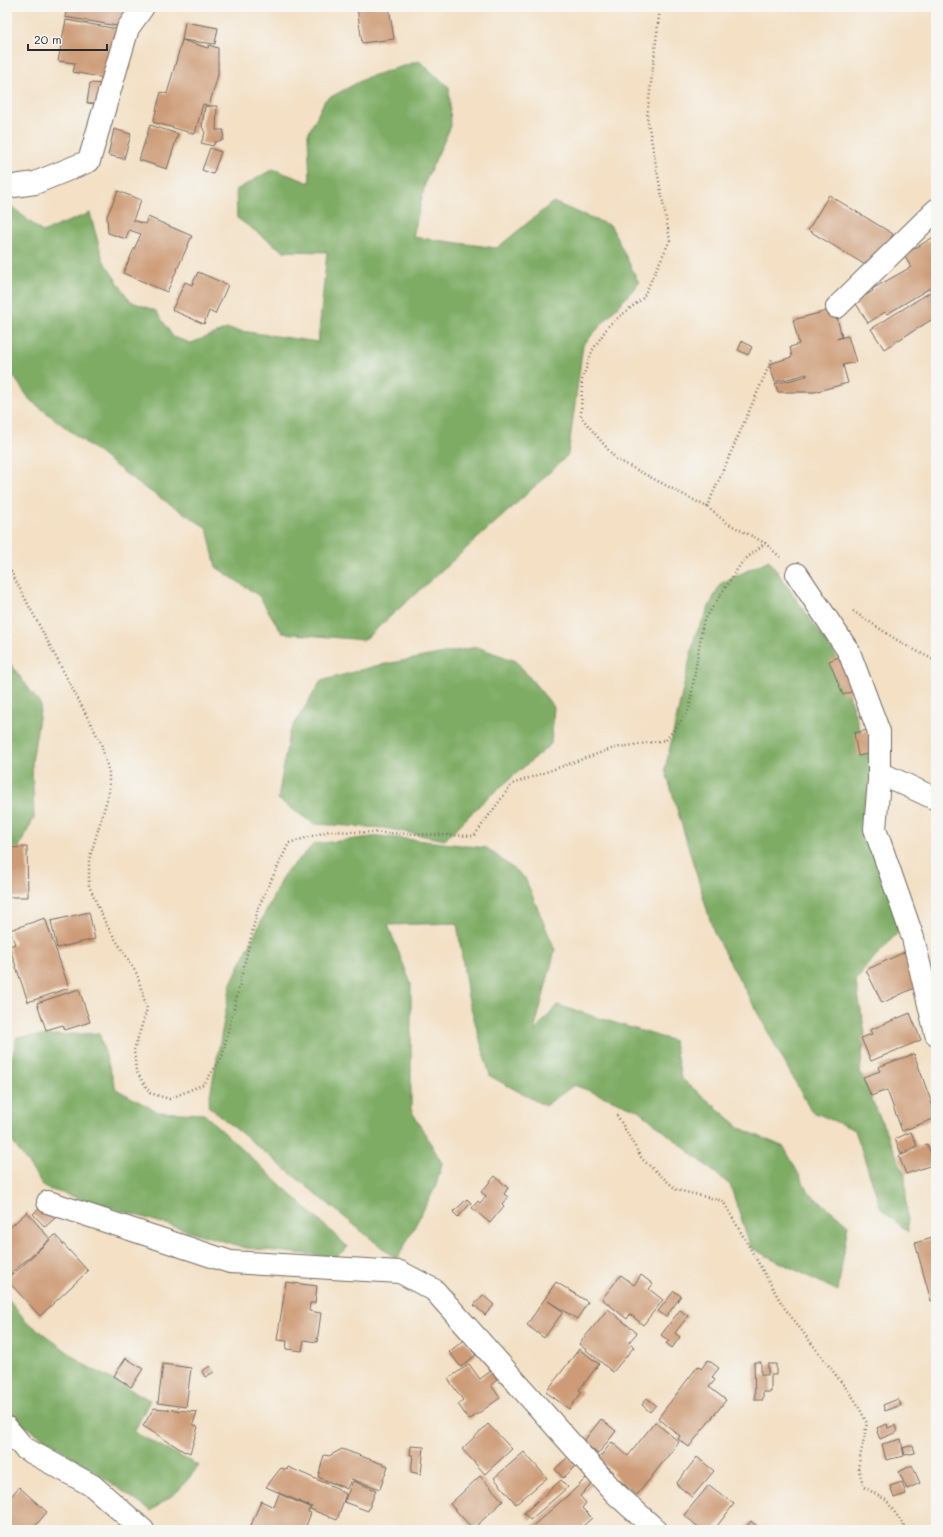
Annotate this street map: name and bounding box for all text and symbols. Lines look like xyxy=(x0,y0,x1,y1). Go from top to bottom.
scale bar xyxy=(28,26,107,52)
text: 20 m xyxy=(34,31,62,47)

